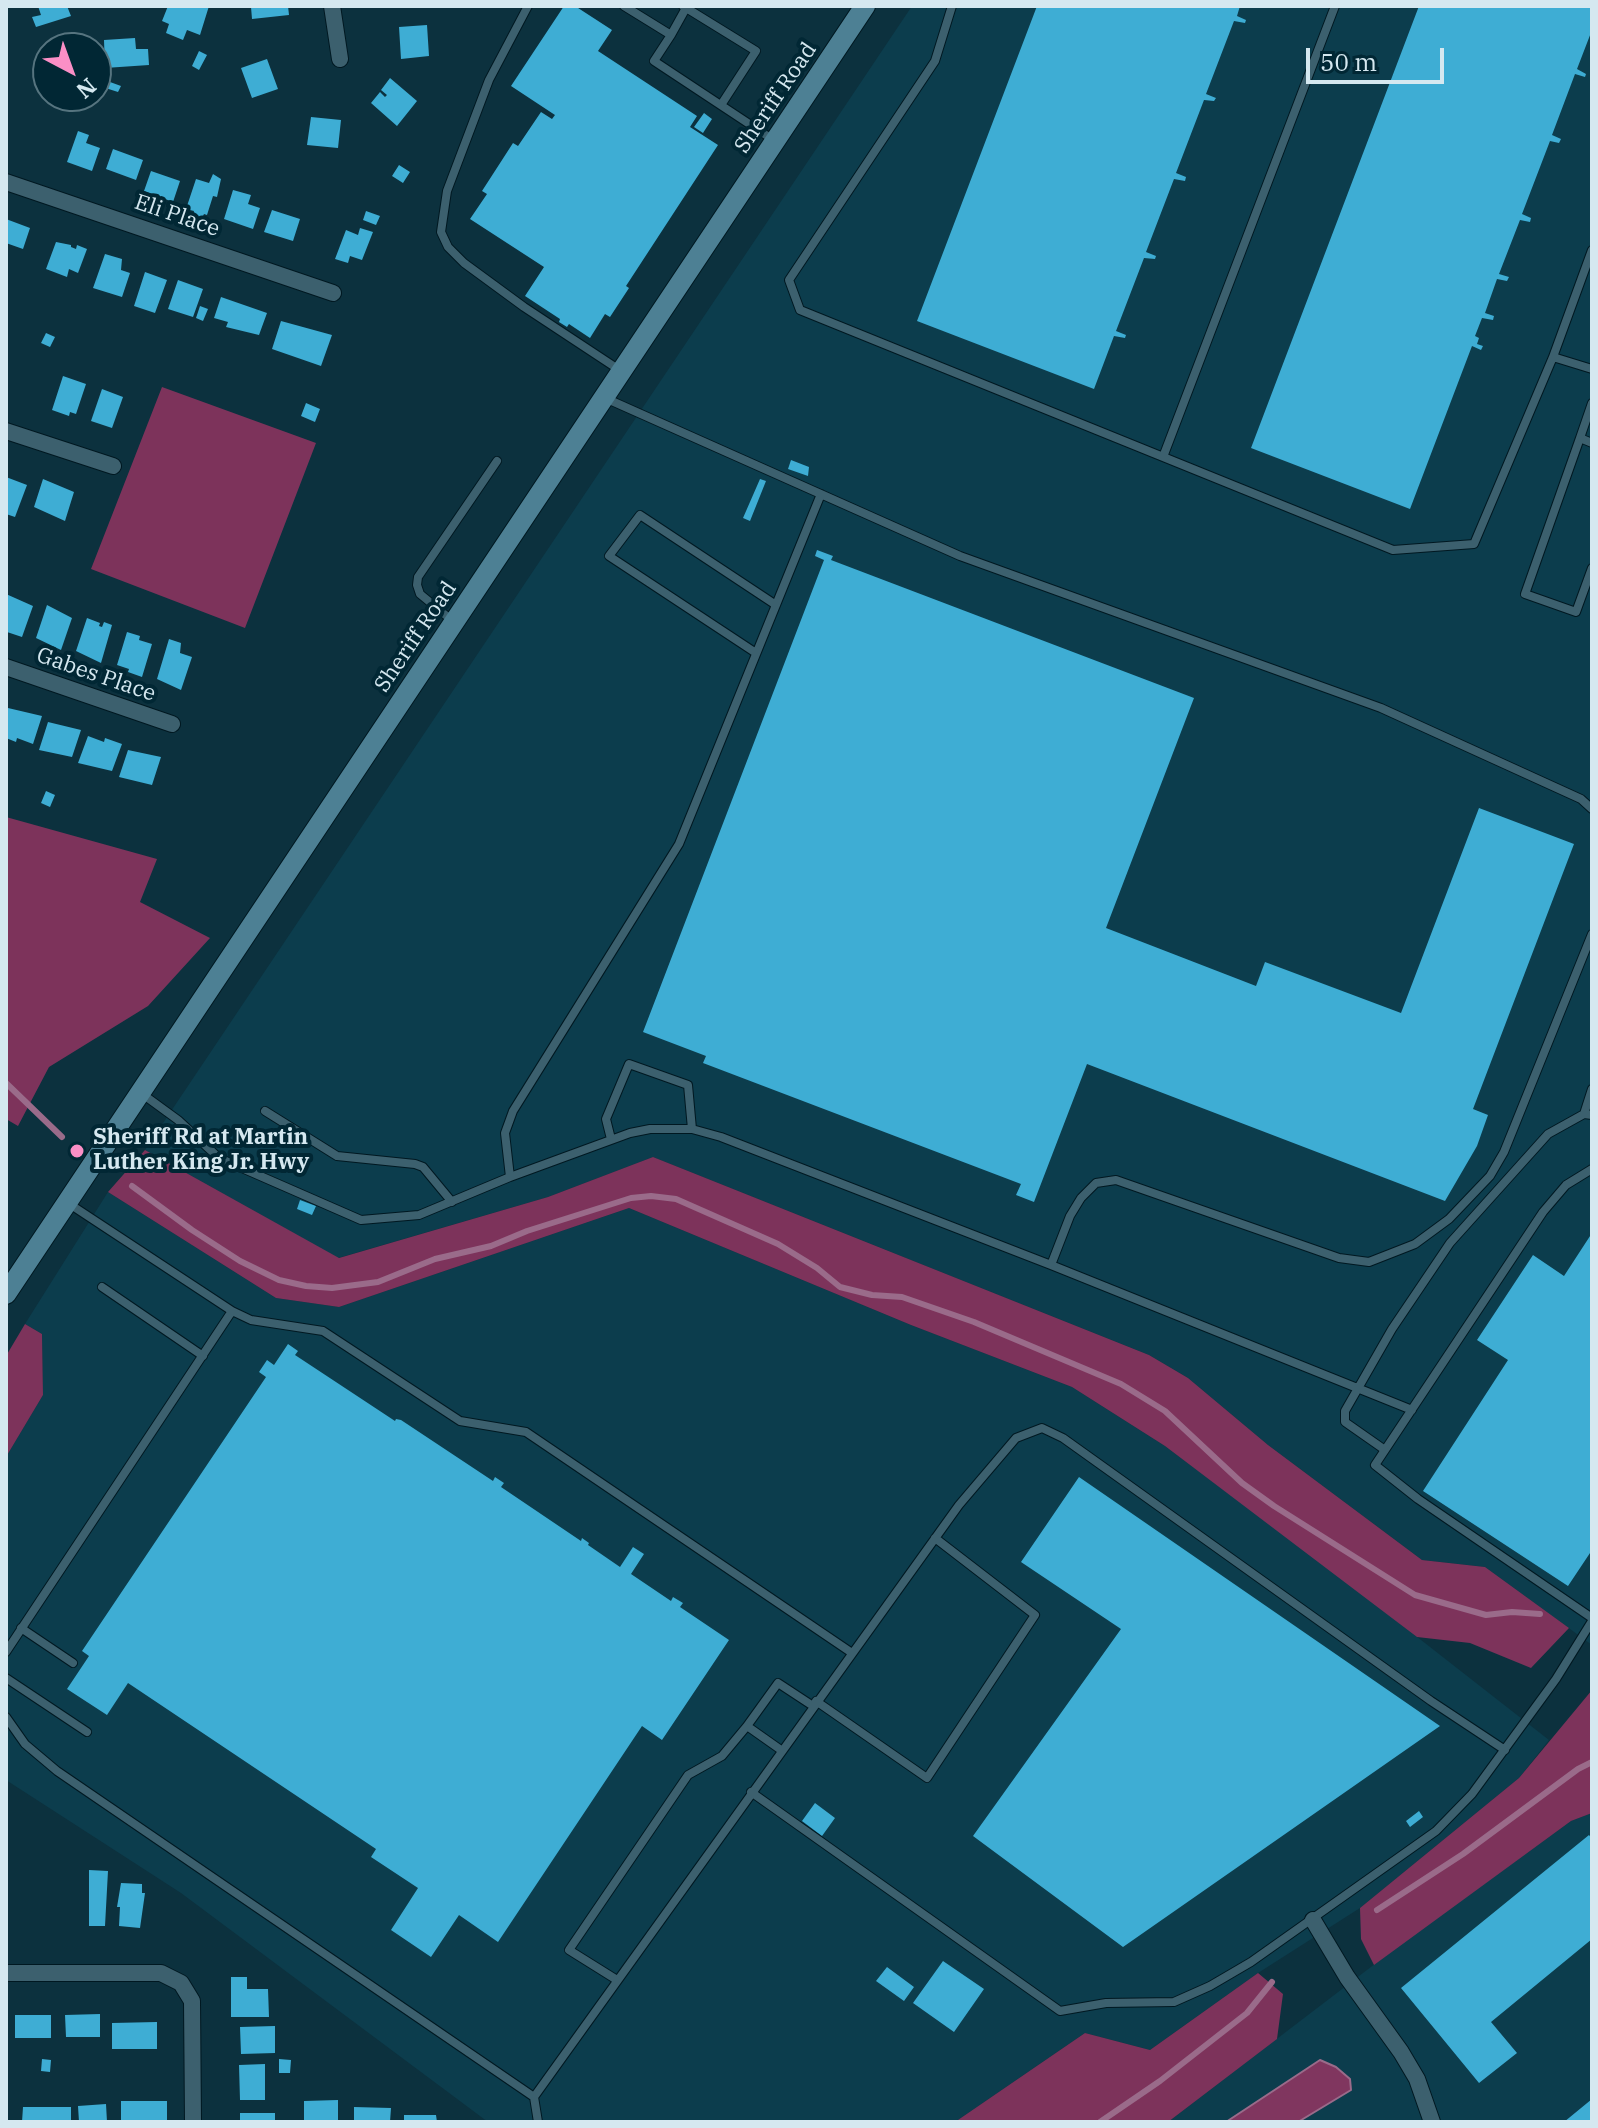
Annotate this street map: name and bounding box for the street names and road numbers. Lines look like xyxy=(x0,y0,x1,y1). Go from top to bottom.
street label: Sheriff Road xyxy=(729,38,823,158)
street label: Eli Place xyxy=(131,189,223,243)
street label: Sheriff Road xyxy=(369,577,463,697)
street label: Gabes Place xyxy=(33,642,159,708)

